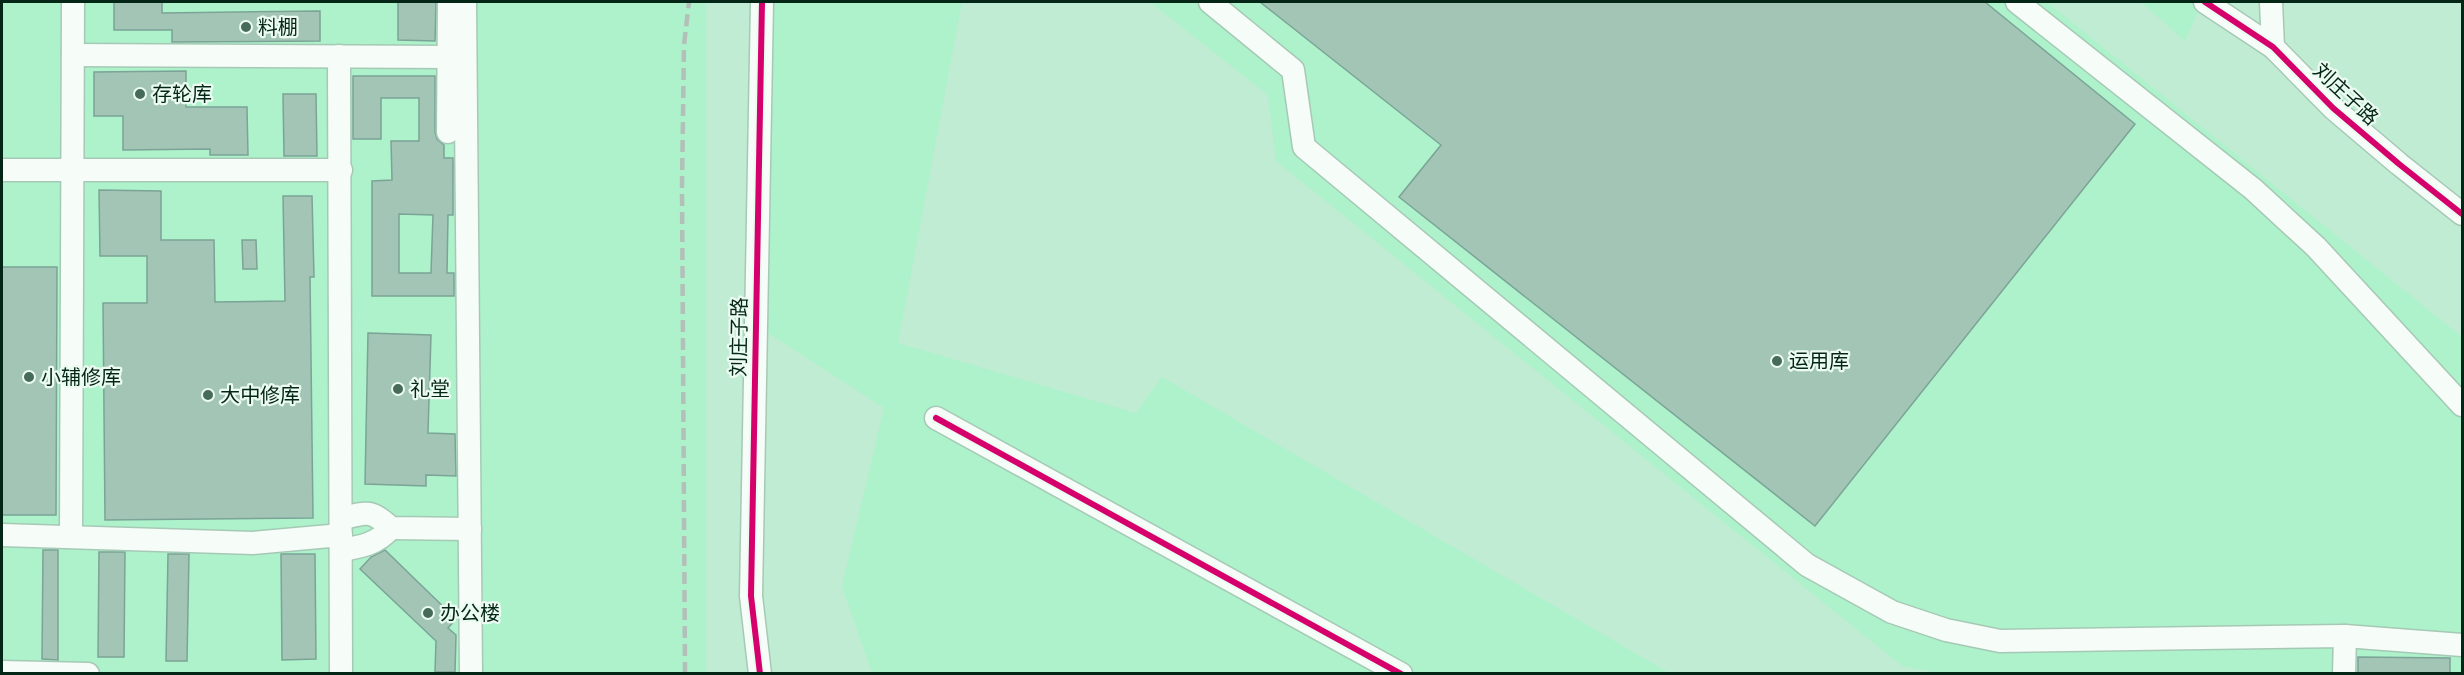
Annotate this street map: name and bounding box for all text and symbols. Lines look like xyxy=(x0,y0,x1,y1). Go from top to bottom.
place label: 料棚 xyxy=(258,15,298,39)
marker: 料棚 xyxy=(239,20,253,34)
street label: 刘庄子路 xyxy=(2309,58,2383,130)
place label: 存轮库 xyxy=(152,82,212,106)
marker: 存轮库 xyxy=(133,87,147,101)
street label: 刘庄子路 xyxy=(726,297,752,377)
place label: 运用库 xyxy=(1789,349,1849,373)
marker: 运用库 xyxy=(1770,354,1784,368)
place label: 小辅修库 xyxy=(41,365,121,389)
marker: 小辅修库 xyxy=(22,370,36,384)
place label: 礼堂 xyxy=(410,377,450,401)
marker: 礼堂 xyxy=(391,382,405,396)
place label: 大中修库 xyxy=(220,383,300,407)
marker: 大中修库 xyxy=(201,388,215,402)
place label: 办公楼 xyxy=(440,601,500,625)
marker: 办公楼 xyxy=(421,606,435,620)

